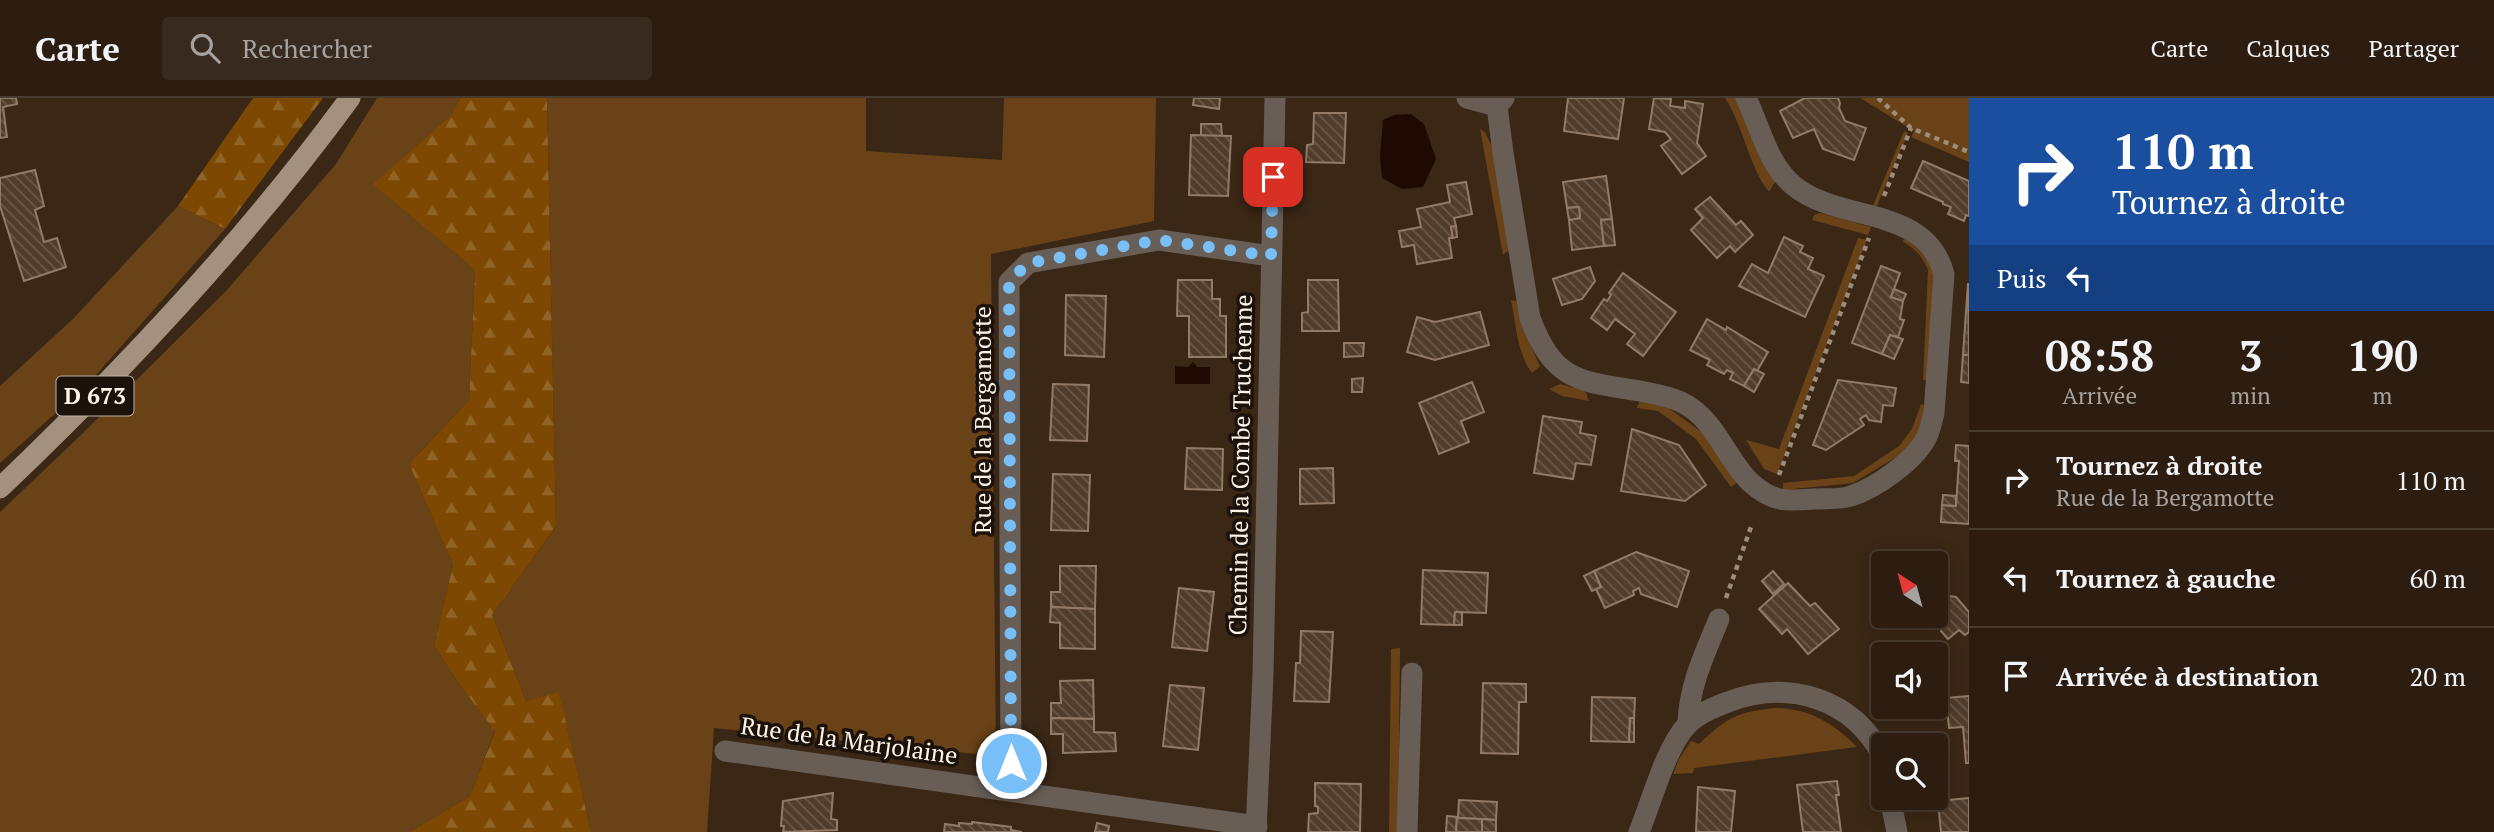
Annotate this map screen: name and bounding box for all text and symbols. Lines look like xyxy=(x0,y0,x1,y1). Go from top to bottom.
search box xyxy=(162,17,652,80)
text: Carte xyxy=(35,27,120,70)
icon: search xyxy=(186,29,224,67)
text: Rechercher xyxy=(242,31,372,65)
text: Carte xyxy=(2150,32,2208,64)
text: Calques xyxy=(2246,32,2330,64)
text: Partager xyxy=(2368,32,2459,64)
text: 110 m xyxy=(2112,118,2254,183)
icon: right xyxy=(1997,126,2088,217)
pin xyxy=(1243,147,1303,207)
icon: arrive xyxy=(1254,158,1292,196)
text: Tournez à droite xyxy=(2112,181,2346,223)
icon: left xyxy=(2060,259,2098,297)
text: Puis xyxy=(1997,261,2046,295)
street label: Chemin de la Combe Truchenne xyxy=(1221,294,1259,636)
street label: Rue de la Bergamotte xyxy=(966,306,998,534)
text: 08:58 xyxy=(2045,327,2154,383)
text: 3 xyxy=(2239,327,2262,383)
text: 190 xyxy=(2347,327,2418,383)
road number: D 673 xyxy=(56,376,134,416)
text: Arrivée xyxy=(2062,380,2137,411)
text: min xyxy=(2230,380,2271,411)
text: m xyxy=(2372,380,2392,411)
text: Tournez à droite xyxy=(2056,448,2262,482)
icon: right xyxy=(1997,461,2035,499)
text: 110 m xyxy=(2396,463,2466,497)
text: Rue de la Bergamotte xyxy=(2056,482,2274,513)
north arrow xyxy=(1871,551,1948,628)
map controls xyxy=(1871,551,1948,810)
icon: left xyxy=(1997,559,2035,597)
text: Tournez à gauche xyxy=(2056,561,2276,595)
text: 60 m xyxy=(2410,561,2466,595)
button: sound xyxy=(1871,642,1948,719)
icon: arrive xyxy=(1997,657,2035,695)
text: Arrivée à destination xyxy=(2056,659,2319,693)
text: 20 m xyxy=(2410,659,2466,693)
street label: Rue de la Marjolaine xyxy=(739,709,960,771)
position arrow xyxy=(974,726,1048,800)
button: search xyxy=(1871,733,1948,810)

